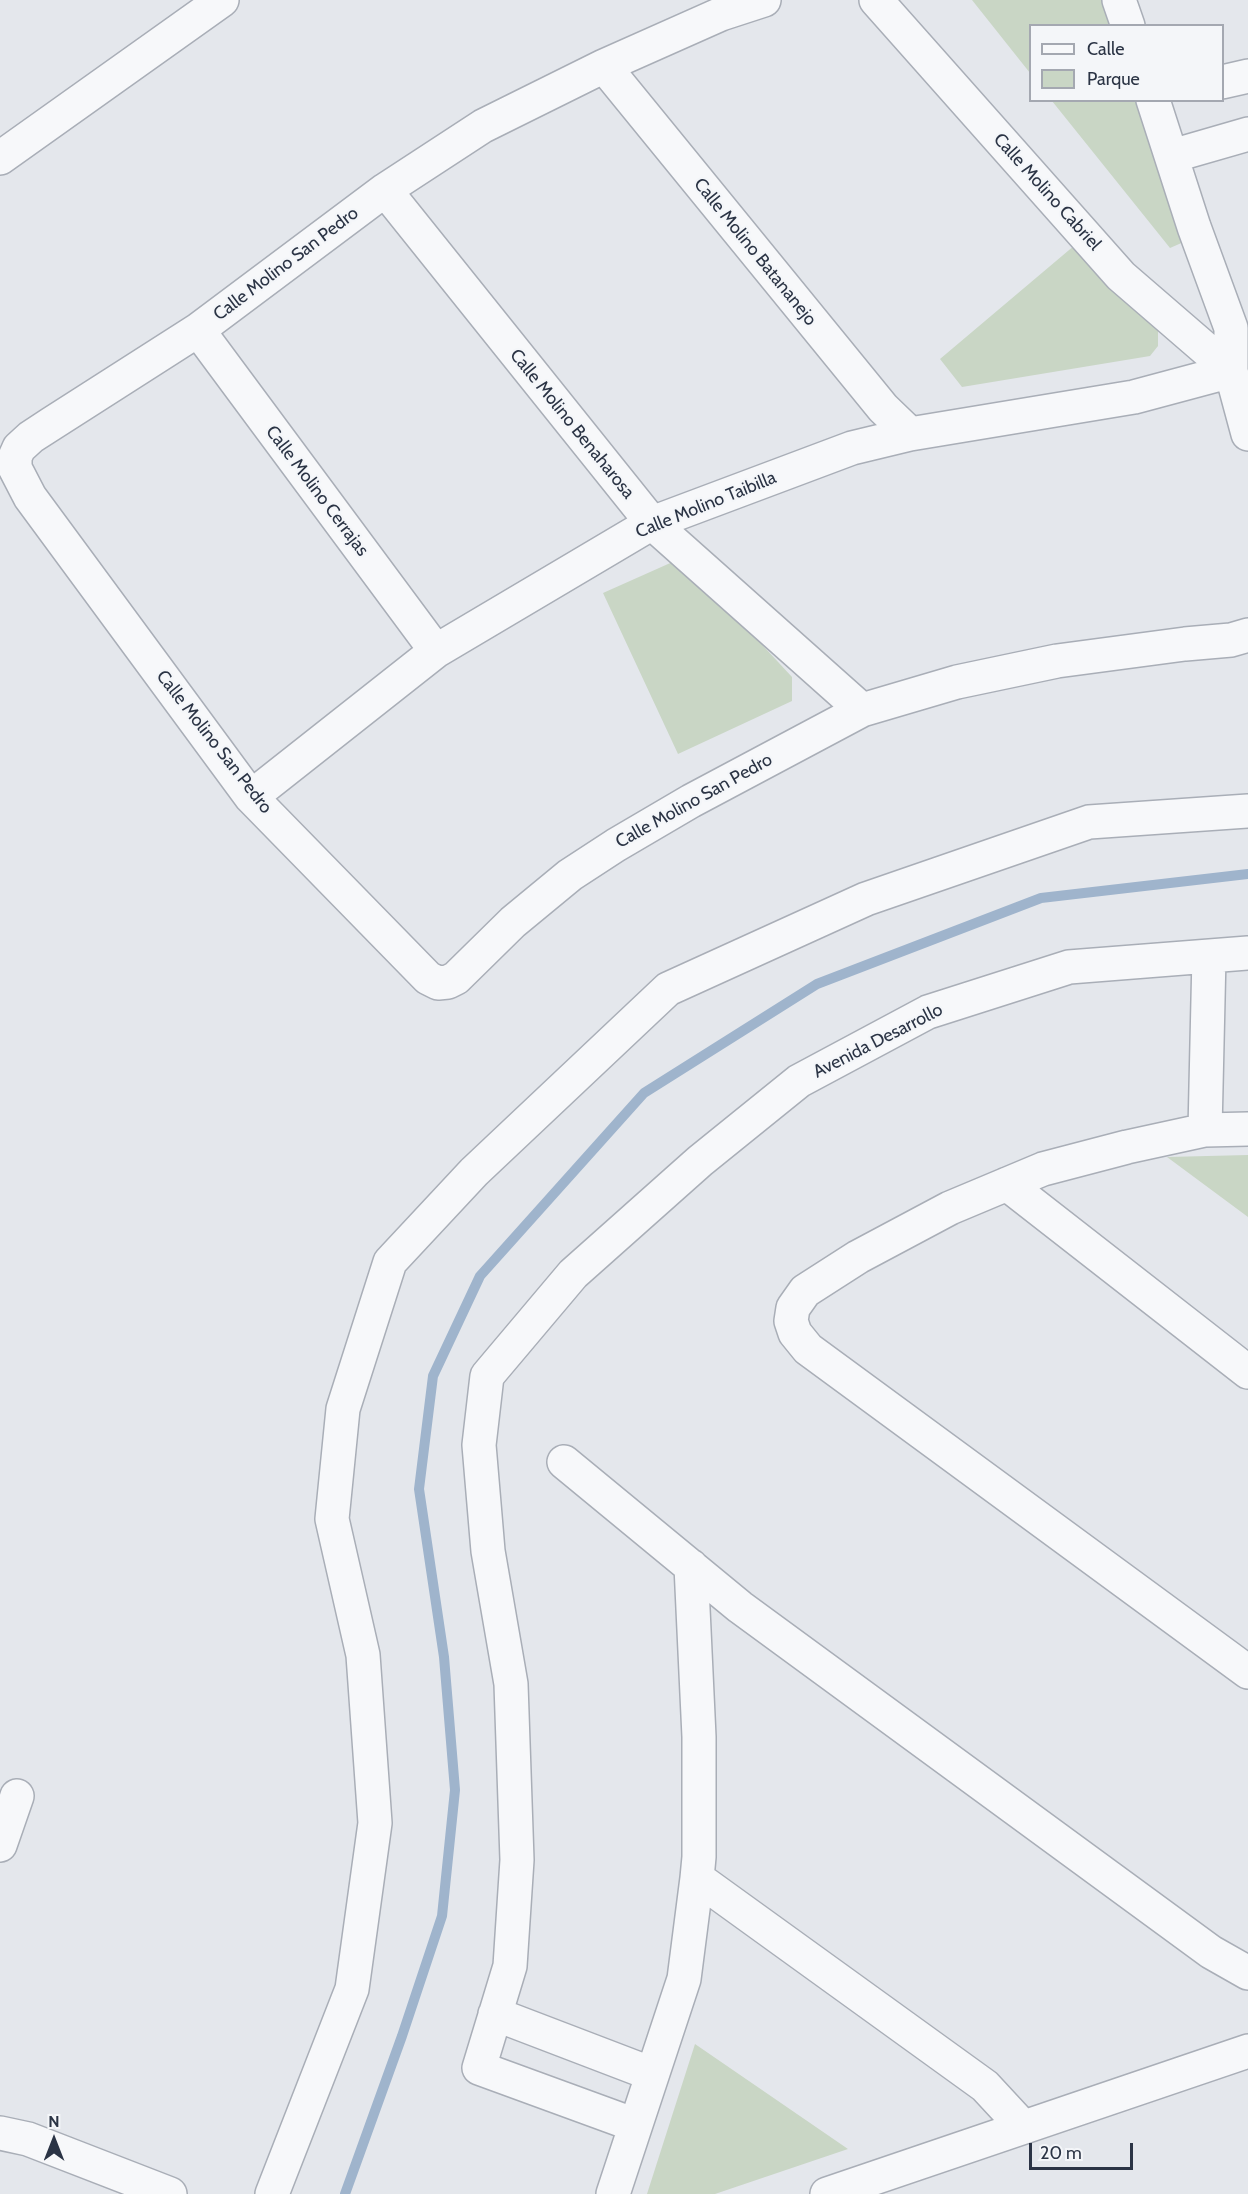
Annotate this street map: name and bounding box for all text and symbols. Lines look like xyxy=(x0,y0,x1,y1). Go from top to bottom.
legend xyxy=(1029,24,1224,102)
text: Calle xyxy=(1087,38,1124,60)
text: Parque xyxy=(1087,68,1140,90)
street label: Calle Molino Cabriel xyxy=(989,129,1105,255)
street label: Calle Molino Batananejo xyxy=(689,174,821,330)
street label: Calle Molino San Pedro xyxy=(209,203,363,325)
street label: Calle Molino Benaharosa xyxy=(505,345,639,503)
street label: Calle Molino Cerrajas xyxy=(261,422,373,560)
street label: Calle Molino Taibilla xyxy=(633,467,779,543)
street label: Calle Molino San Pedro xyxy=(151,666,277,818)
street label: Calle Molino San Pedro xyxy=(612,749,776,853)
street label: Avenida Desarrollo xyxy=(810,999,946,1083)
north arrow xyxy=(24,2110,84,2170)
text: N xyxy=(48,2112,60,2131)
scale bar xyxy=(1032,2131,1136,2169)
text: 20 m xyxy=(1040,2142,1082,2164)

